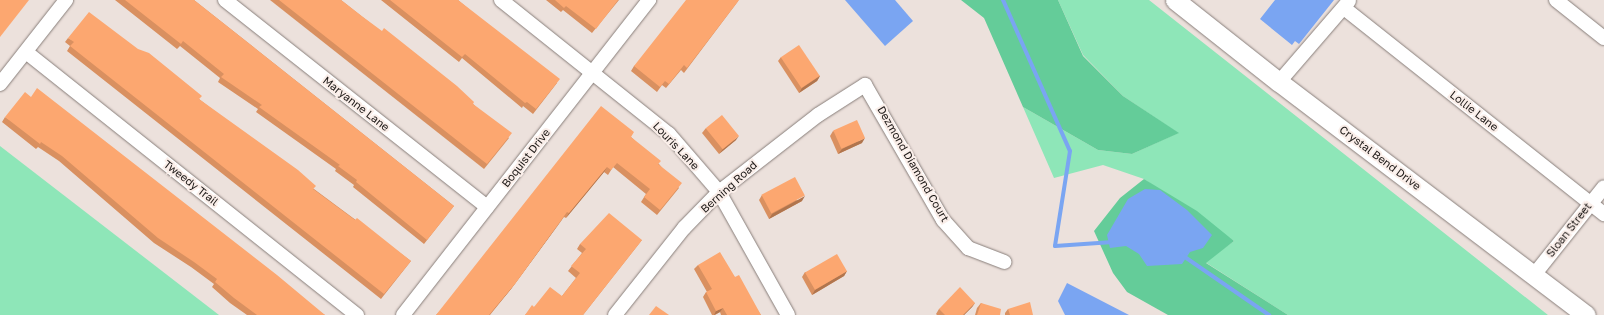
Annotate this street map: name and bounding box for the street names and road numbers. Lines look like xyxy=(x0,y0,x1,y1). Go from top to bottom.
street label: Maryanne Lane xyxy=(320,74,392,134)
street label: Lollie Lane xyxy=(1447,88,1501,134)
street label: Dezmond Diamond Court xyxy=(874,104,952,224)
street label: Louris Lane xyxy=(650,119,702,173)
street label: Crystal Bend Drive xyxy=(1337,123,1423,193)
street label: Boquist Drive xyxy=(499,126,553,190)
street label: Tweedy Trail xyxy=(161,158,221,208)
street label: Berning Road xyxy=(698,158,760,216)
street label: Sloan Street xyxy=(1544,200,1594,260)

